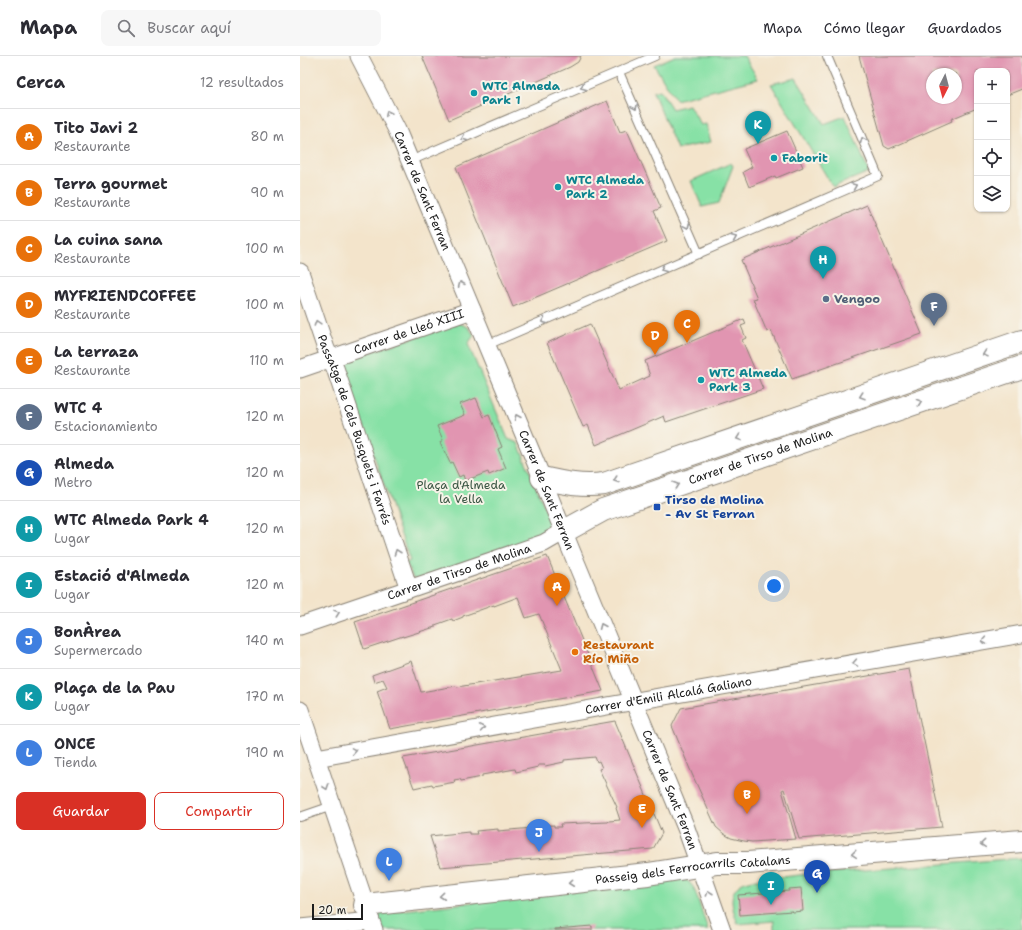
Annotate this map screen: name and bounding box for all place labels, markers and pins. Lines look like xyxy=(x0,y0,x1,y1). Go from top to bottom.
place label: WTC Almeda Park 1 xyxy=(482,78,561,108)
marker: WTC Almeda Park 1 xyxy=(469,88,479,98)
pin: K xyxy=(745,111,771,144)
place label: Faborit xyxy=(782,150,828,166)
marker: Faborit xyxy=(769,153,779,163)
place label: WTC Almeda Park 2 xyxy=(566,172,645,202)
marker: WTC Almeda Park 2 xyxy=(553,182,563,192)
pin: H xyxy=(810,246,836,279)
place label: Vengoo xyxy=(834,291,880,307)
pin: F xyxy=(921,293,947,326)
marker: Vengoo xyxy=(821,294,831,304)
pin: C xyxy=(674,310,700,343)
pin: D xyxy=(642,322,668,355)
place label: WTC Almeda Park 3 xyxy=(709,365,788,395)
marker: WTC Almeda Park 3 xyxy=(696,375,706,385)
place label: Tirso de Molina - Av St Ferran xyxy=(665,492,765,522)
marker: Tirso de Molina - Av St Ferran xyxy=(652,502,662,512)
pin: A xyxy=(544,573,570,606)
place label: Restaurant Río Miño xyxy=(583,637,654,667)
marker: Restaurant Río Miño xyxy=(570,647,580,657)
pin: B xyxy=(734,781,760,814)
pin: E xyxy=(629,795,655,828)
pin: J xyxy=(526,819,552,852)
pin: L xyxy=(376,848,402,881)
pin: G xyxy=(804,860,830,893)
pin: I xyxy=(758,872,784,905)

